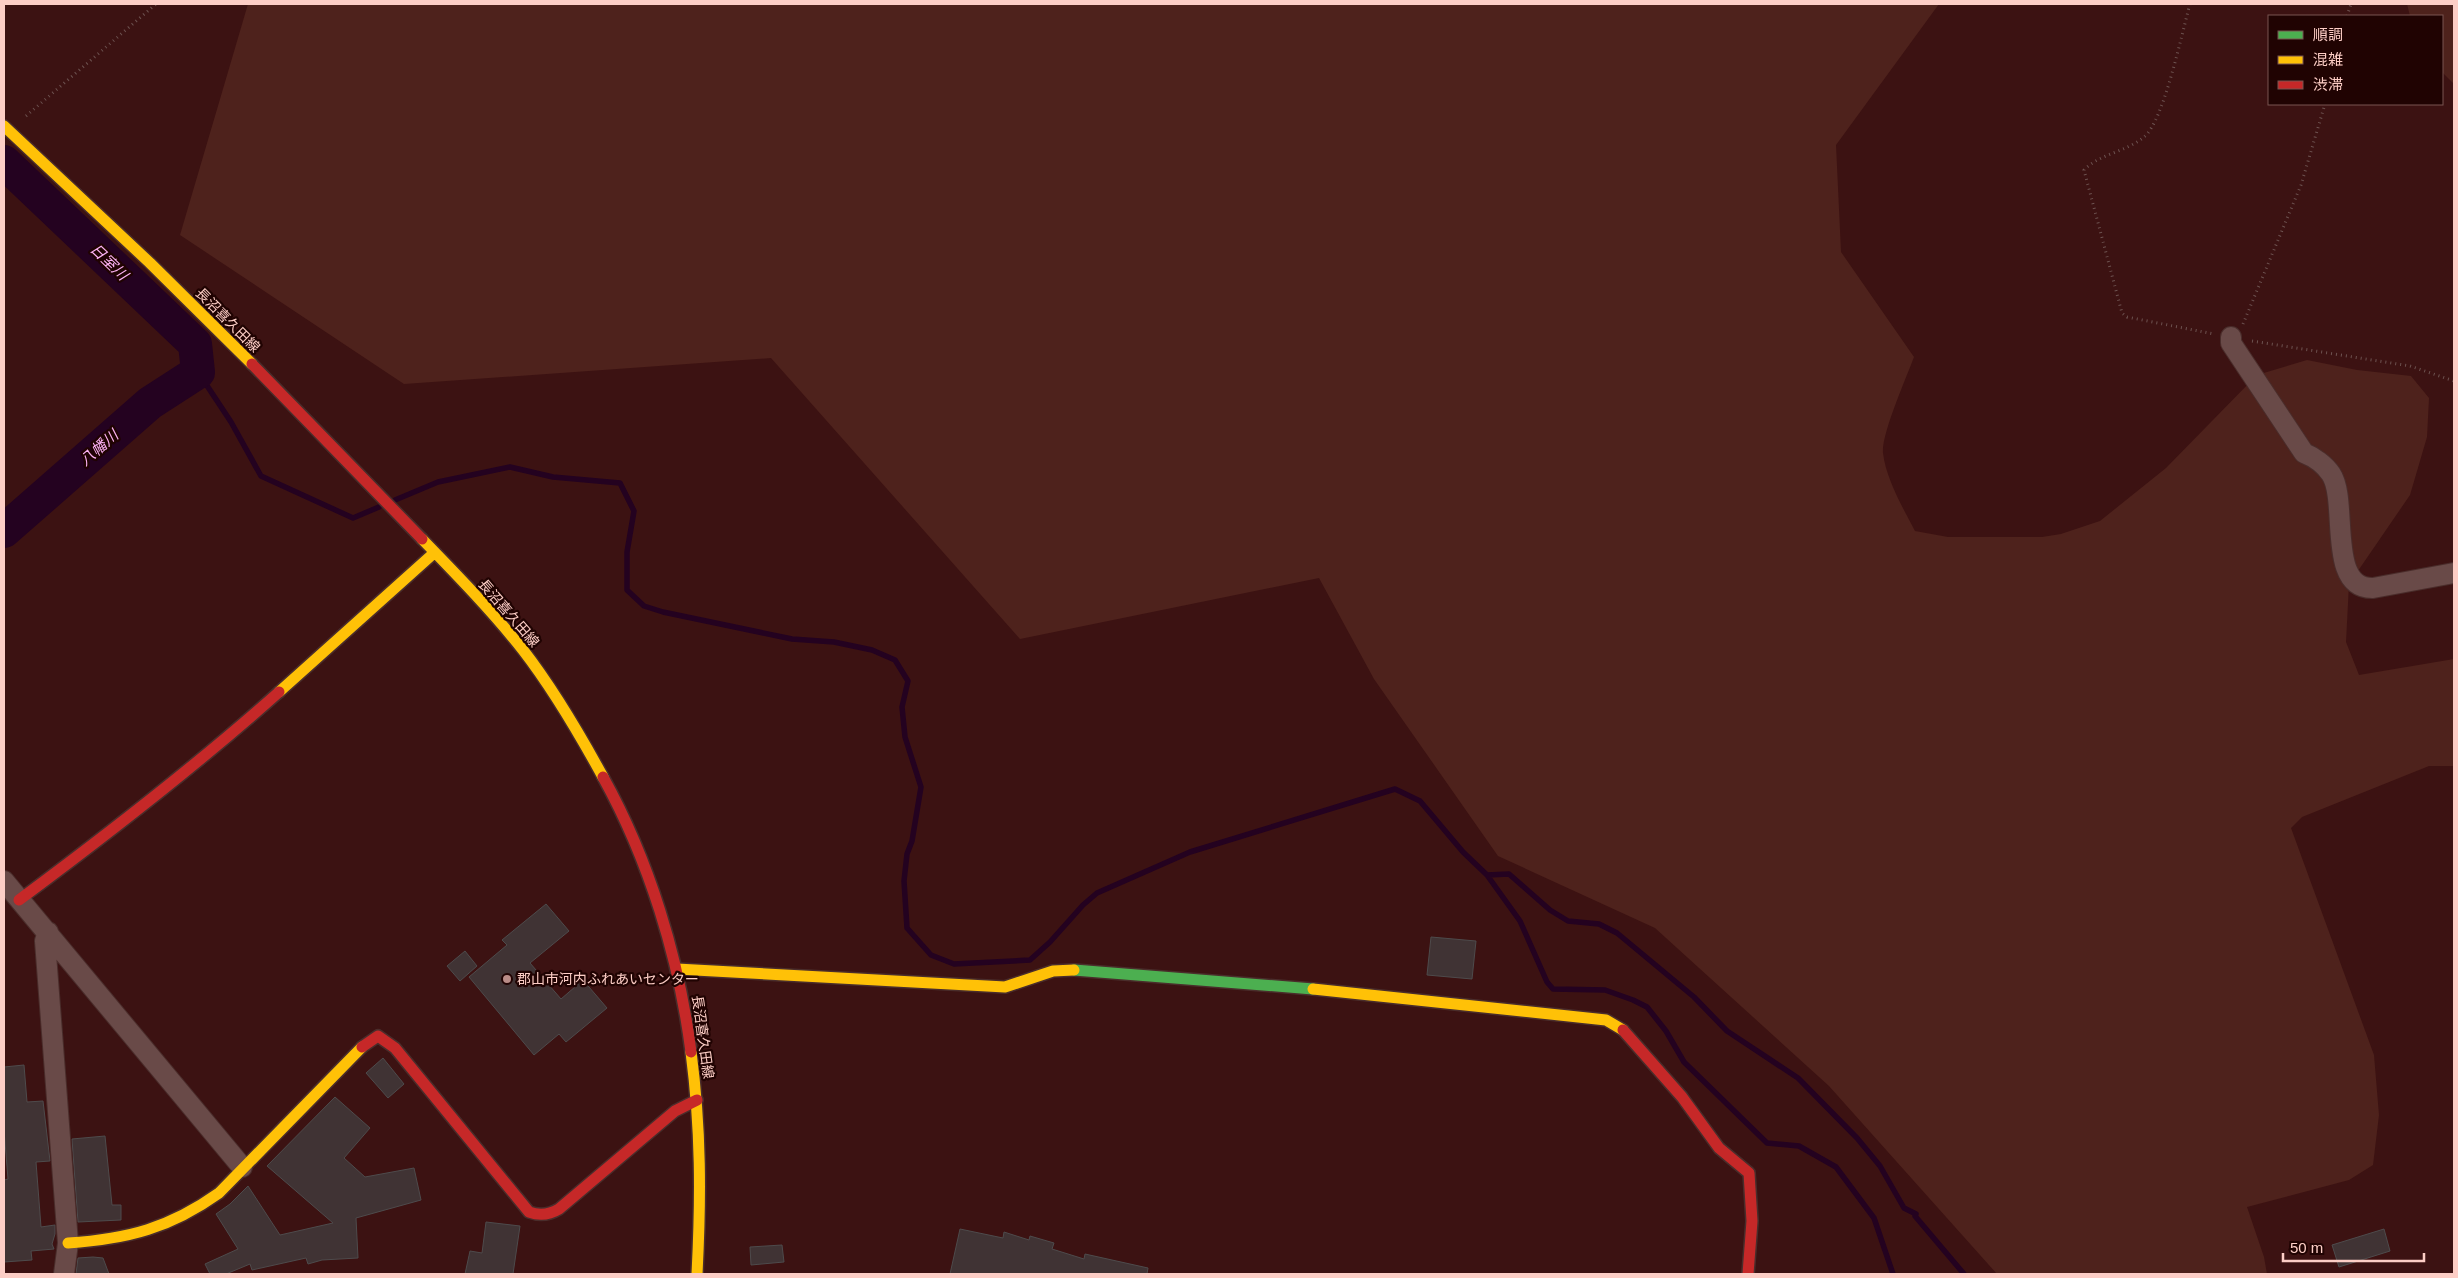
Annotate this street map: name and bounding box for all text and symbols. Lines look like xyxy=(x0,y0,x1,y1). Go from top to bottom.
legend xyxy=(2268,15,2443,105)
text: 順調 xyxy=(2313,26,2343,43)
text: 混雑 xyxy=(2313,51,2343,68)
text: 渋滞 xyxy=(2313,76,2343,93)
water label: 日室川 xyxy=(87,240,133,285)
street label: 長沼喜久田線 xyxy=(193,285,263,355)
water label: 八幡川 xyxy=(76,425,123,469)
street label: 長沼喜久田線 xyxy=(475,576,543,650)
place label: 郡山市河内ふれあいセンター xyxy=(517,971,699,987)
marker: 郡山市河内ふれあいセンター xyxy=(501,973,513,985)
street label: 長沼喜久田線 xyxy=(689,994,717,1080)
scale bar xyxy=(2283,1230,2424,1262)
text: 50 m xyxy=(2290,1239,2323,1256)

